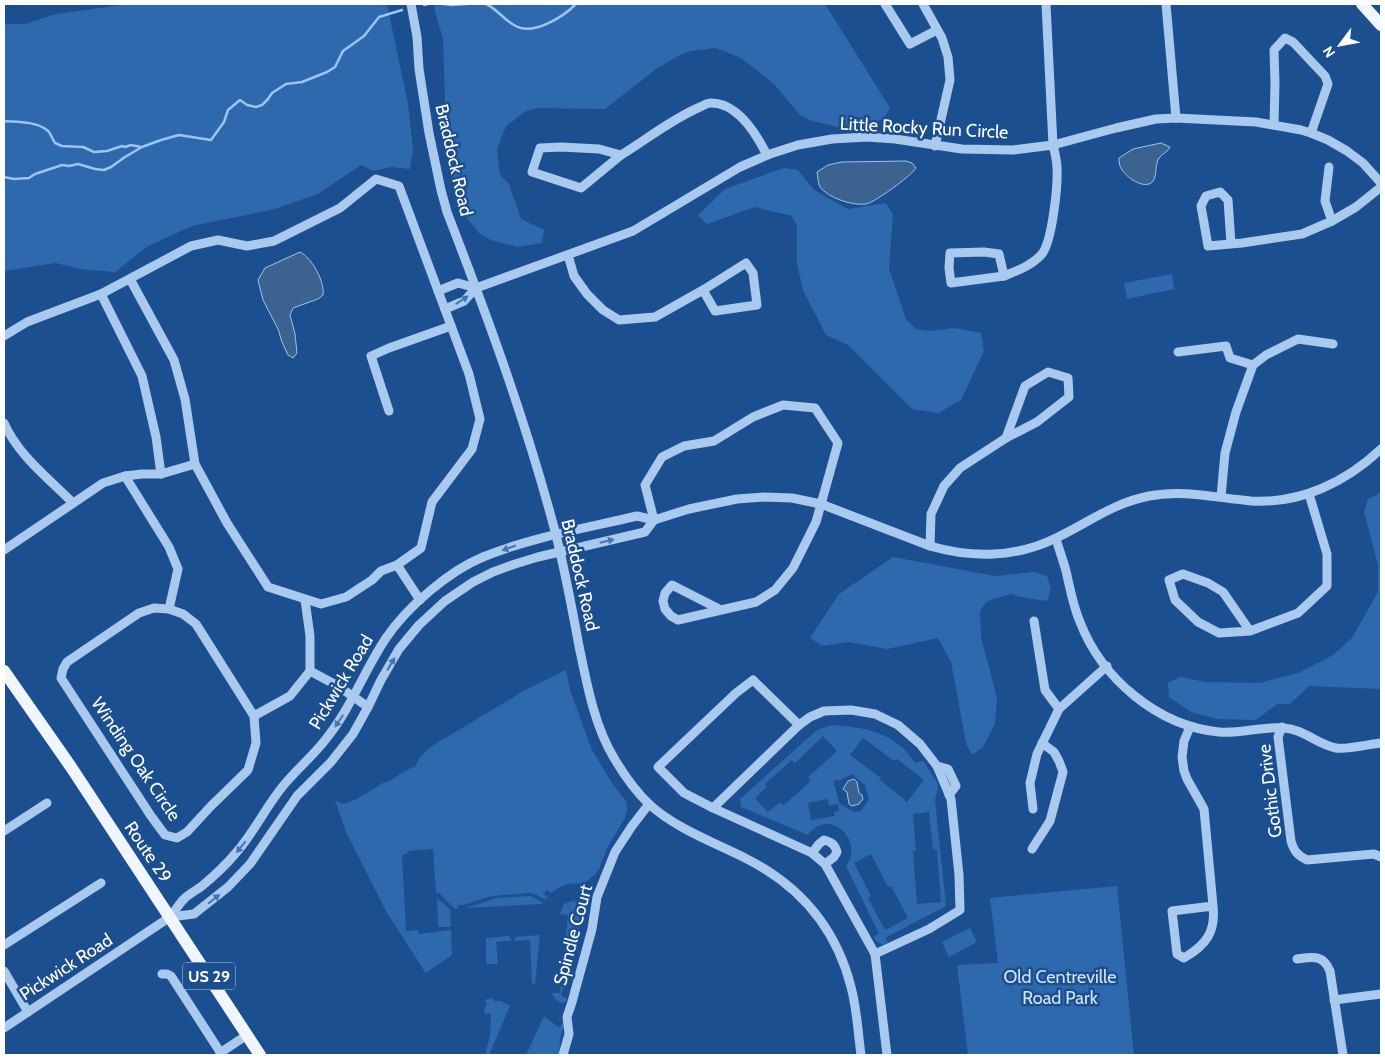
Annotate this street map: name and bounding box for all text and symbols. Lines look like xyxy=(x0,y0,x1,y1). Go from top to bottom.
north arrow xyxy=(1315,20,1365,70)
text: N xyxy=(1319,43,1339,61)
street label: Braddock Road xyxy=(430,102,478,218)
street label: Little Rocky Run Circle xyxy=(839,113,1009,143)
one-way arrow xyxy=(455,296,469,305)
street label: Braddock Road xyxy=(556,517,604,633)
one-way arrow xyxy=(600,537,615,545)
one-way arrow xyxy=(501,545,516,552)
street label: Pickwick Road xyxy=(304,631,378,733)
one-way arrow xyxy=(386,657,395,670)
street label: Winding Oak Circle xyxy=(86,693,186,825)
one-way arrow xyxy=(334,714,344,727)
street label: Gothic Drive xyxy=(1253,743,1287,839)
street label: Route 29 xyxy=(120,817,176,887)
one-way arrow xyxy=(235,840,246,853)
street label: Spindle Court xyxy=(549,882,597,988)
one-way arrow xyxy=(207,893,220,904)
street label: Pickwick Road xyxy=(15,929,117,1005)
road number: US 29 xyxy=(183,962,235,989)
park label: Old Centreville Road Park xyxy=(1004,966,1116,1009)

